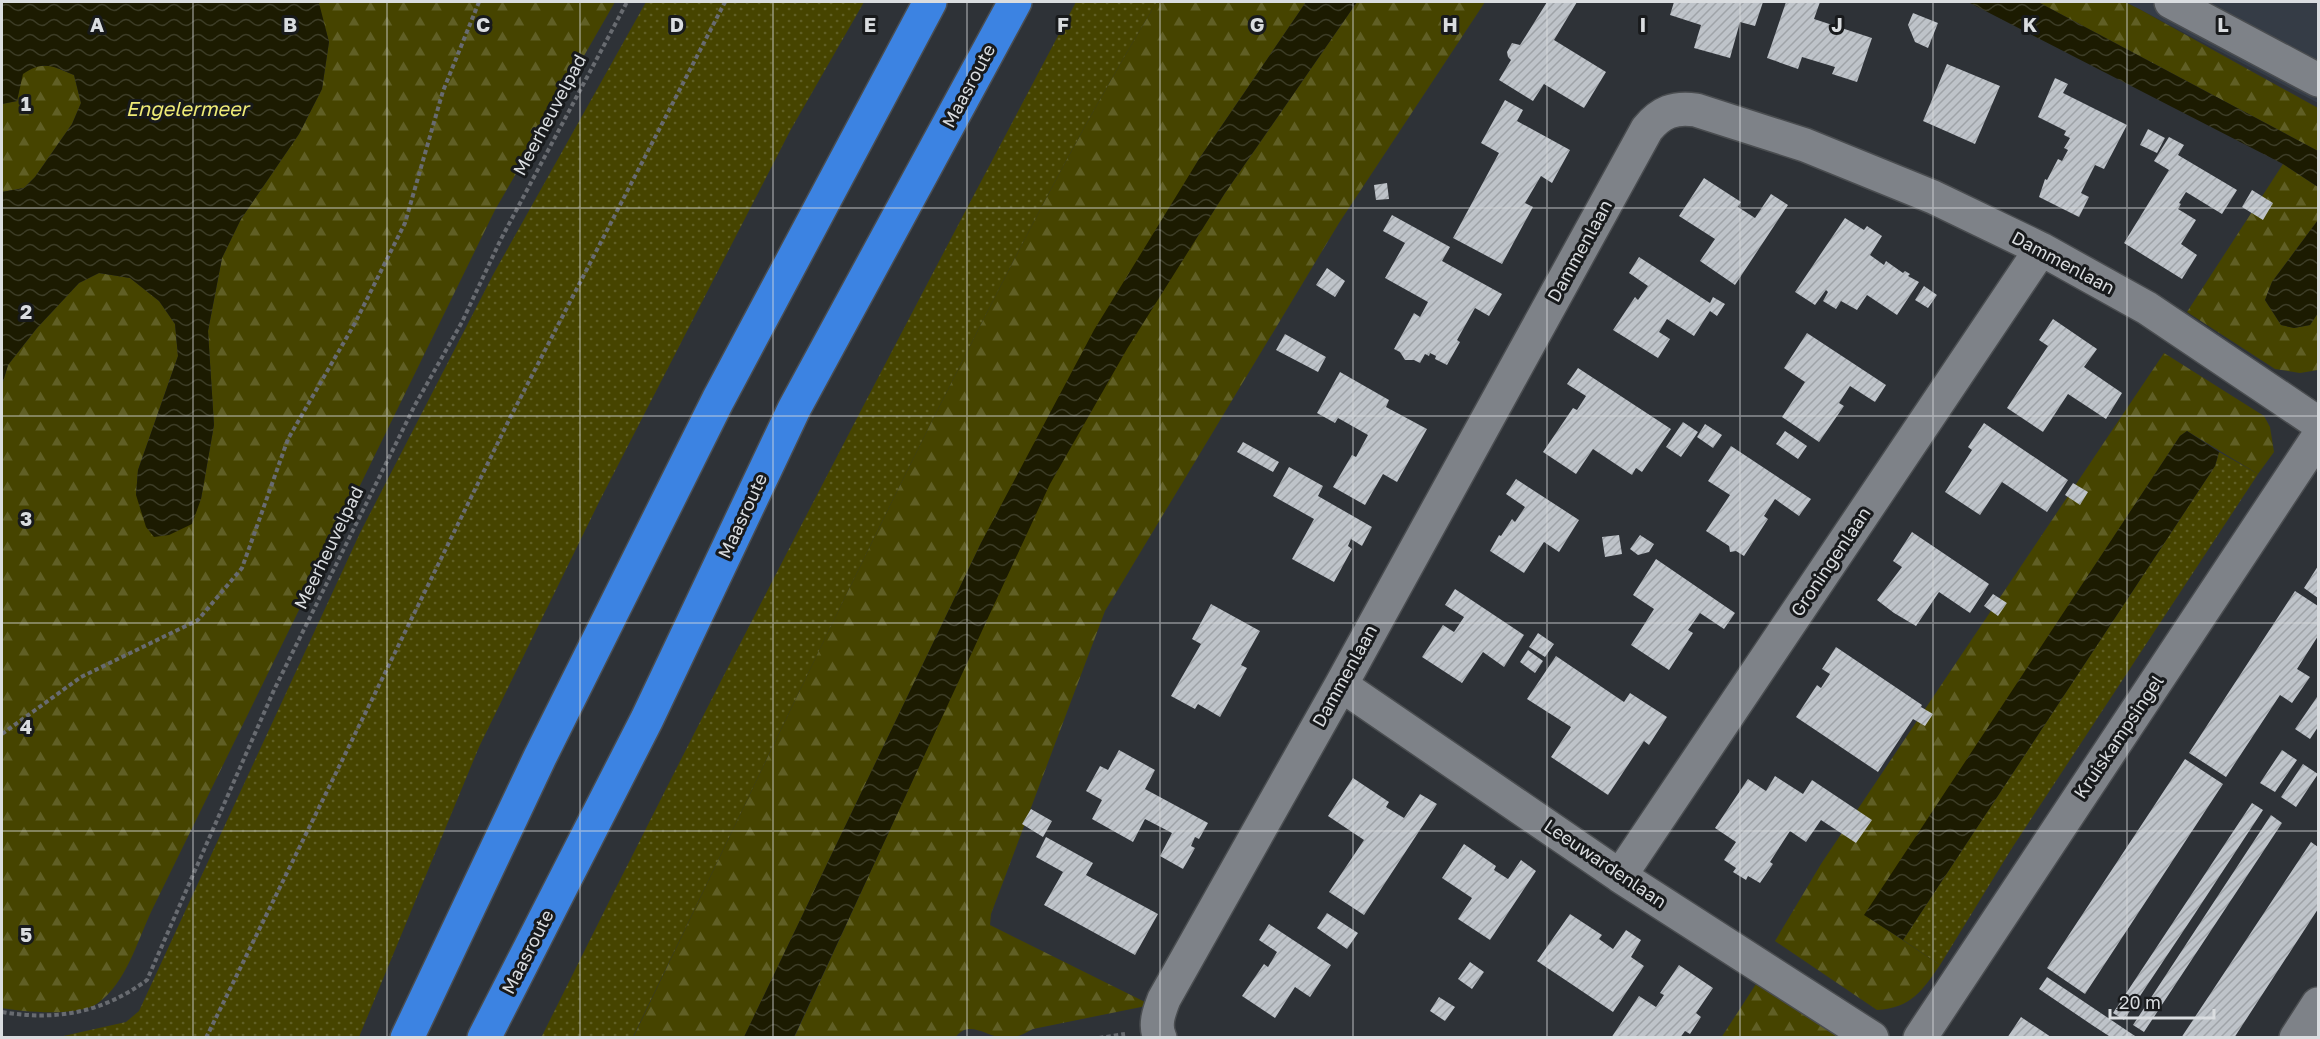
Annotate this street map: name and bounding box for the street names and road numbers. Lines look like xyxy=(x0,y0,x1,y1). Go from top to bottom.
street label: Maasroute xyxy=(937,40,999,131)
street label: Meerheuvelpad xyxy=(508,50,590,179)
street label: Dammenlaan xyxy=(1542,196,1616,305)
street label: Dammenlaan xyxy=(2008,226,2119,298)
street label: Maasroute xyxy=(713,469,771,562)
street label: Meerheuvelpad xyxy=(289,483,367,613)
street label: Groningenlaan xyxy=(1786,503,1875,620)
street label: Dammenlaan xyxy=(1307,621,1381,730)
street label: Kruiskampsingel xyxy=(2069,670,2168,803)
street label: Leeuwardenlaan xyxy=(1540,814,1671,912)
street label: Maasroute xyxy=(497,906,558,997)

